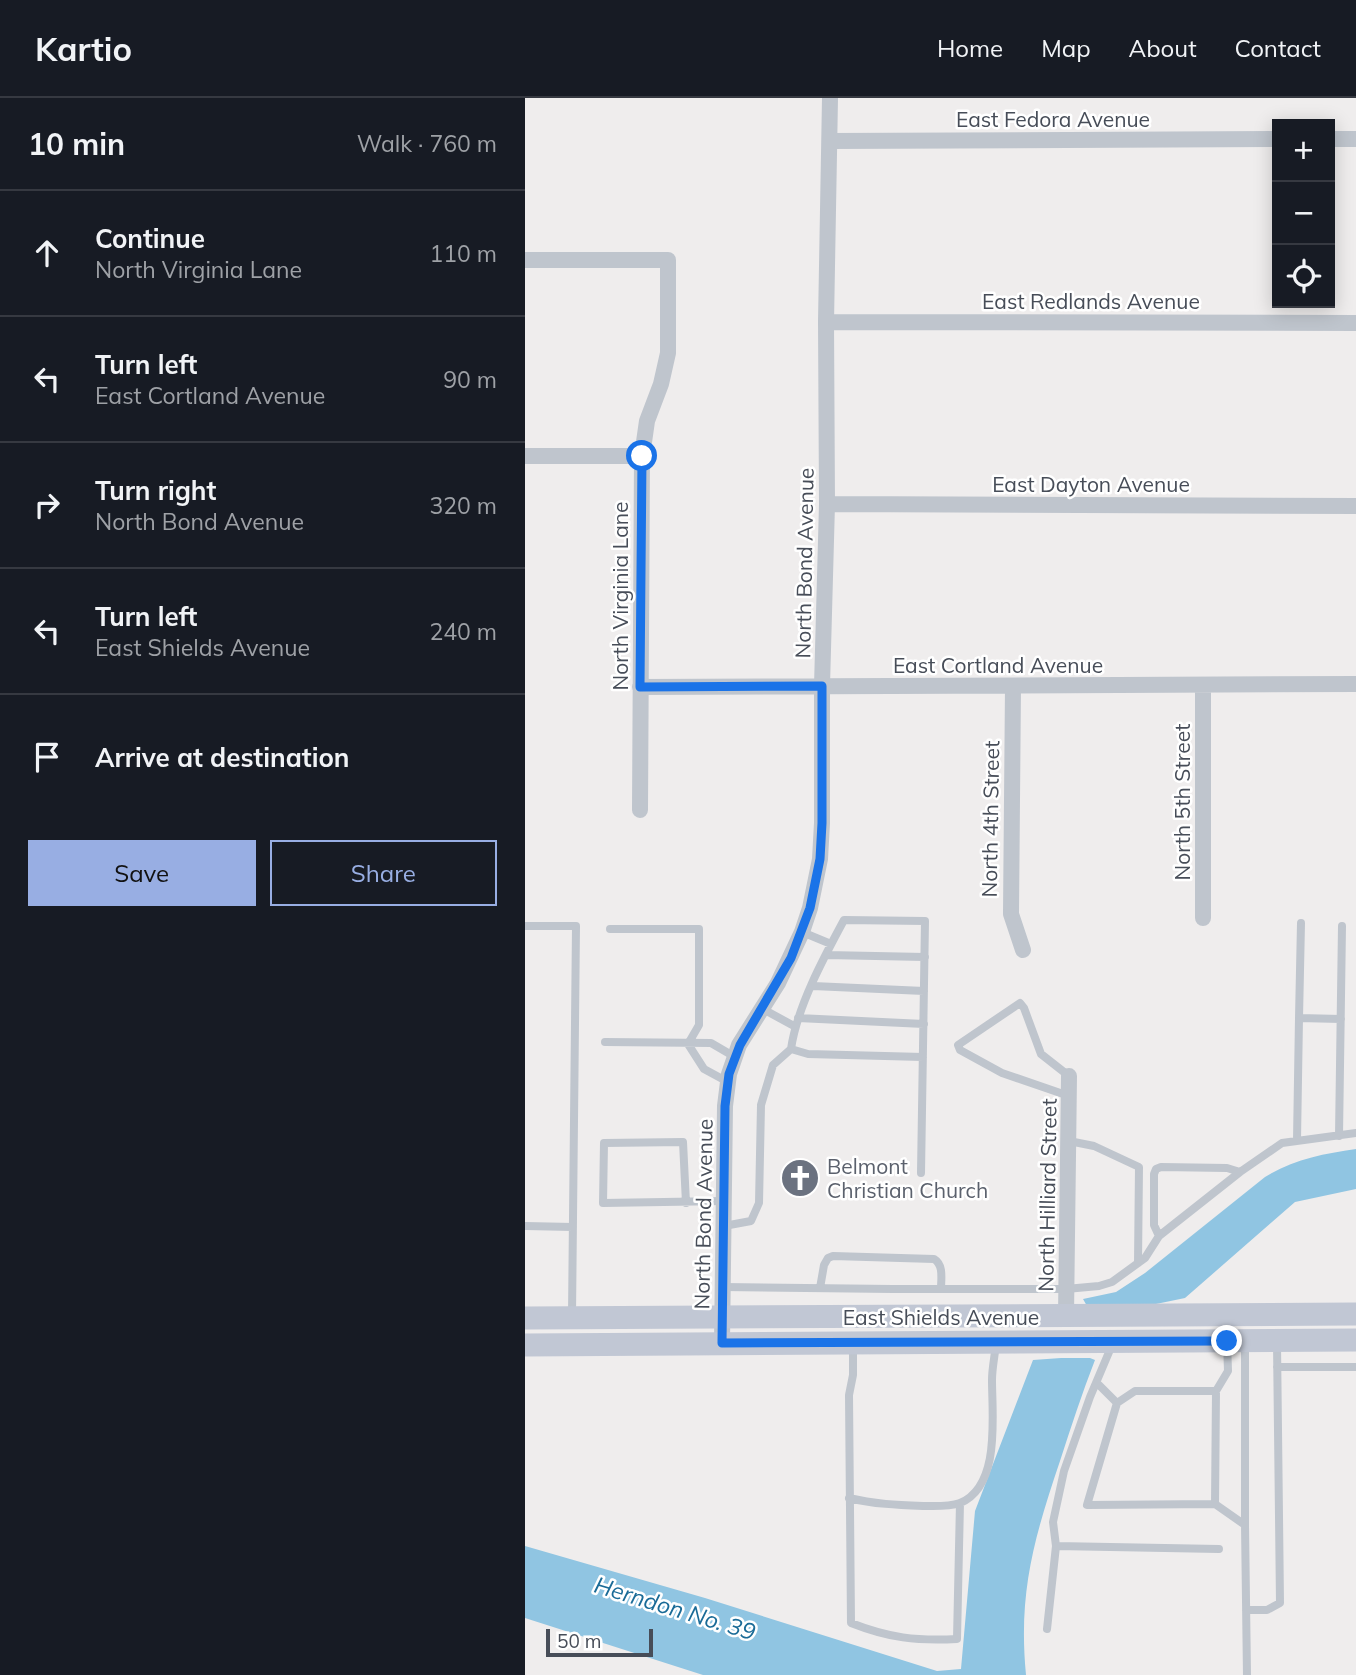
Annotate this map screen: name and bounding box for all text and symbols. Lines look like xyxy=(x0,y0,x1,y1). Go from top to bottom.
text: Kartio xyxy=(35,28,132,69)
text: Home xyxy=(937,33,1003,63)
text: Map xyxy=(1041,33,1091,63)
text: About xyxy=(1129,33,1197,63)
text: Contact xyxy=(1235,33,1321,63)
street label: East Fedora Avenue xyxy=(956,106,1150,132)
map controls xyxy=(1272,119,1335,308)
button: + xyxy=(1272,119,1335,182)
text: 10 min xyxy=(28,125,125,163)
text: Walk · 760 m xyxy=(357,129,497,158)
button: − xyxy=(1272,182,1335,245)
text: Continue xyxy=(95,222,205,255)
icon: ahead xyxy=(28,234,66,272)
text: 110 m xyxy=(429,239,497,268)
button: locate xyxy=(1272,245,1335,308)
text: North Virginia Lane xyxy=(95,255,302,284)
street label: East Redlands Avenue xyxy=(982,288,1200,314)
text: Turn left xyxy=(95,348,197,381)
icon: left xyxy=(28,360,66,398)
text: 90 m xyxy=(443,365,497,394)
text: East Cortland Avenue xyxy=(95,381,325,410)
route start xyxy=(626,440,657,471)
street label: North Bond Avenue xyxy=(789,467,819,659)
street label: East Dayton Avenue xyxy=(992,471,1190,497)
text: Turn right xyxy=(95,474,216,507)
icon: right xyxy=(28,486,66,524)
text: 320 m xyxy=(429,491,497,520)
street label: North Virginia Lane xyxy=(607,502,633,690)
text: North Bond Avenue xyxy=(95,507,304,536)
text: Turn left xyxy=(95,600,197,633)
icon: left xyxy=(28,612,66,650)
text: 240 m xyxy=(429,617,497,646)
text: East Shields Avenue xyxy=(95,633,310,662)
street label: East Cortland Avenue xyxy=(893,652,1103,678)
street label: North 5th Street xyxy=(1169,724,1195,880)
icon: arrive xyxy=(28,738,66,776)
street label: North 4th Street xyxy=(976,740,1004,898)
text: Arrive at destination xyxy=(95,741,350,774)
button: Save xyxy=(28,840,256,906)
button: Share xyxy=(270,840,497,906)
street label: North Hilliard Street xyxy=(1032,1098,1062,1292)
street label: North Bond Avenue xyxy=(688,1118,718,1310)
place label: Belmont Christian Church xyxy=(827,1153,988,1203)
church icon: Belmont Christian Church xyxy=(779,1157,821,1199)
street label: East Shields Avenue xyxy=(843,1304,1039,1330)
route end xyxy=(1211,1325,1242,1356)
water label: Herndon No. 39 xyxy=(591,1570,759,1646)
scale bar xyxy=(546,1626,653,1658)
text: 50 m xyxy=(557,1629,601,1653)

